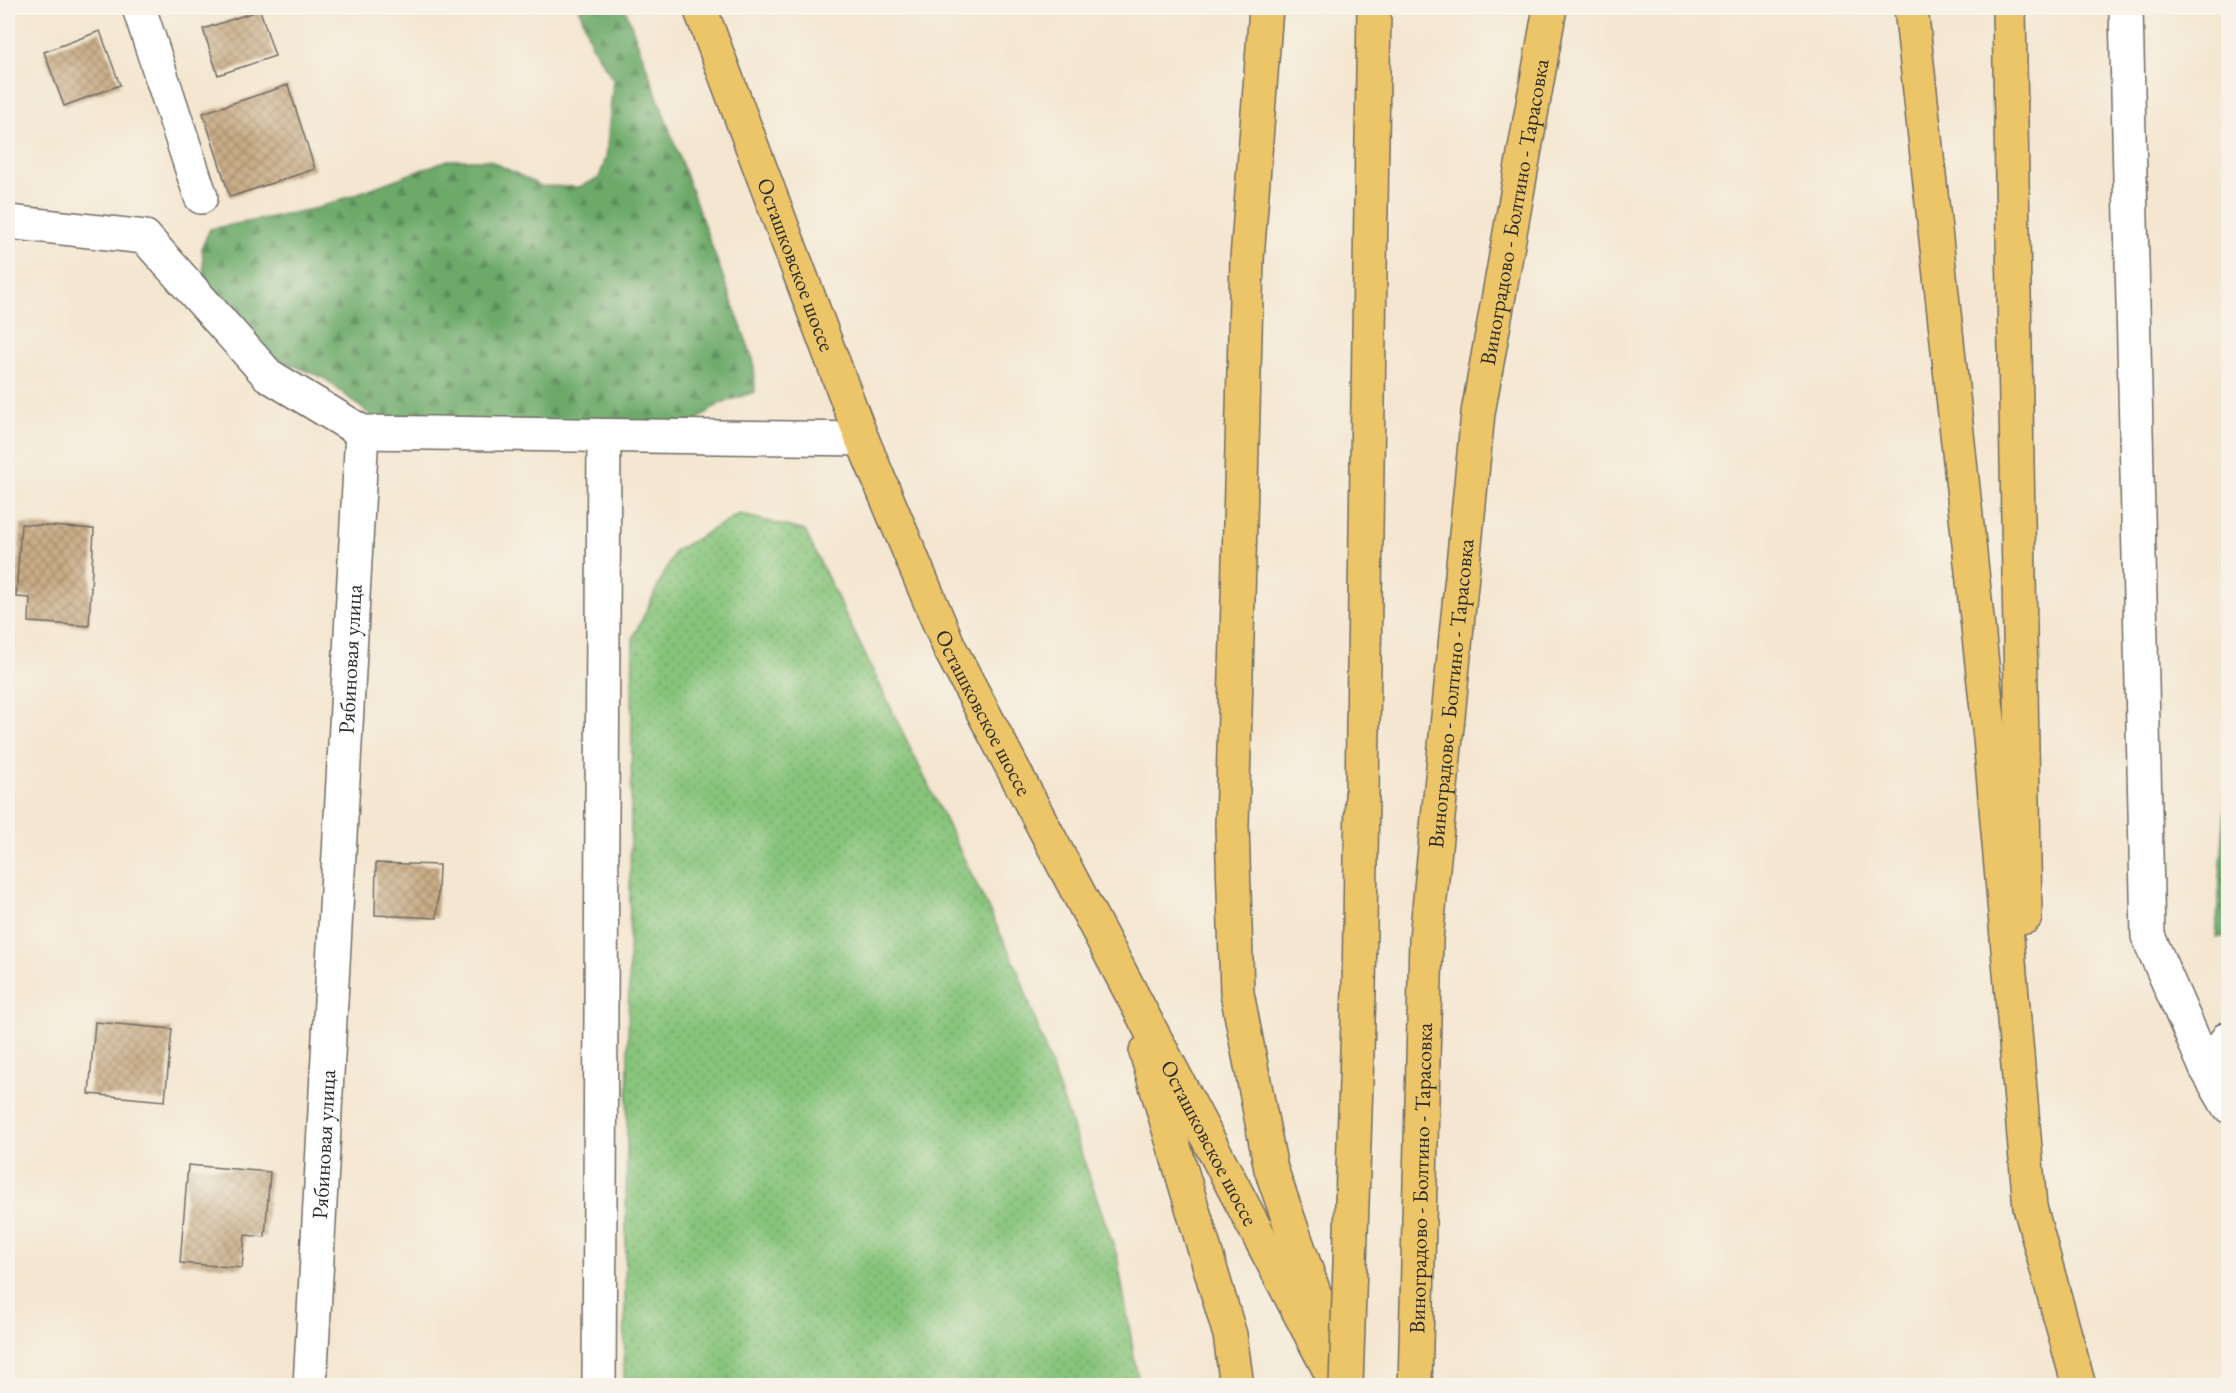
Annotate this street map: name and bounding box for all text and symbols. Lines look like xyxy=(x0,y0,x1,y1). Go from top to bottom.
street label: Виноградово - Болтино - Тарасовка xyxy=(1473,56,1556,368)
street label: Осташковское шоссе xyxy=(750,174,842,356)
street label: Виноградово - Болтино - Тарасовка xyxy=(1421,537,1481,849)
street label: Рябиновая улица xyxy=(332,583,369,735)
street label: Осташковское шоссе xyxy=(928,625,1039,801)
street label: Виноградово - Болтино - Тарасовка xyxy=(1402,1022,1439,1334)
street label: Осташковское шоссе xyxy=(1154,1055,1265,1231)
street label: Рябиновая улица xyxy=(305,1069,342,1220)

